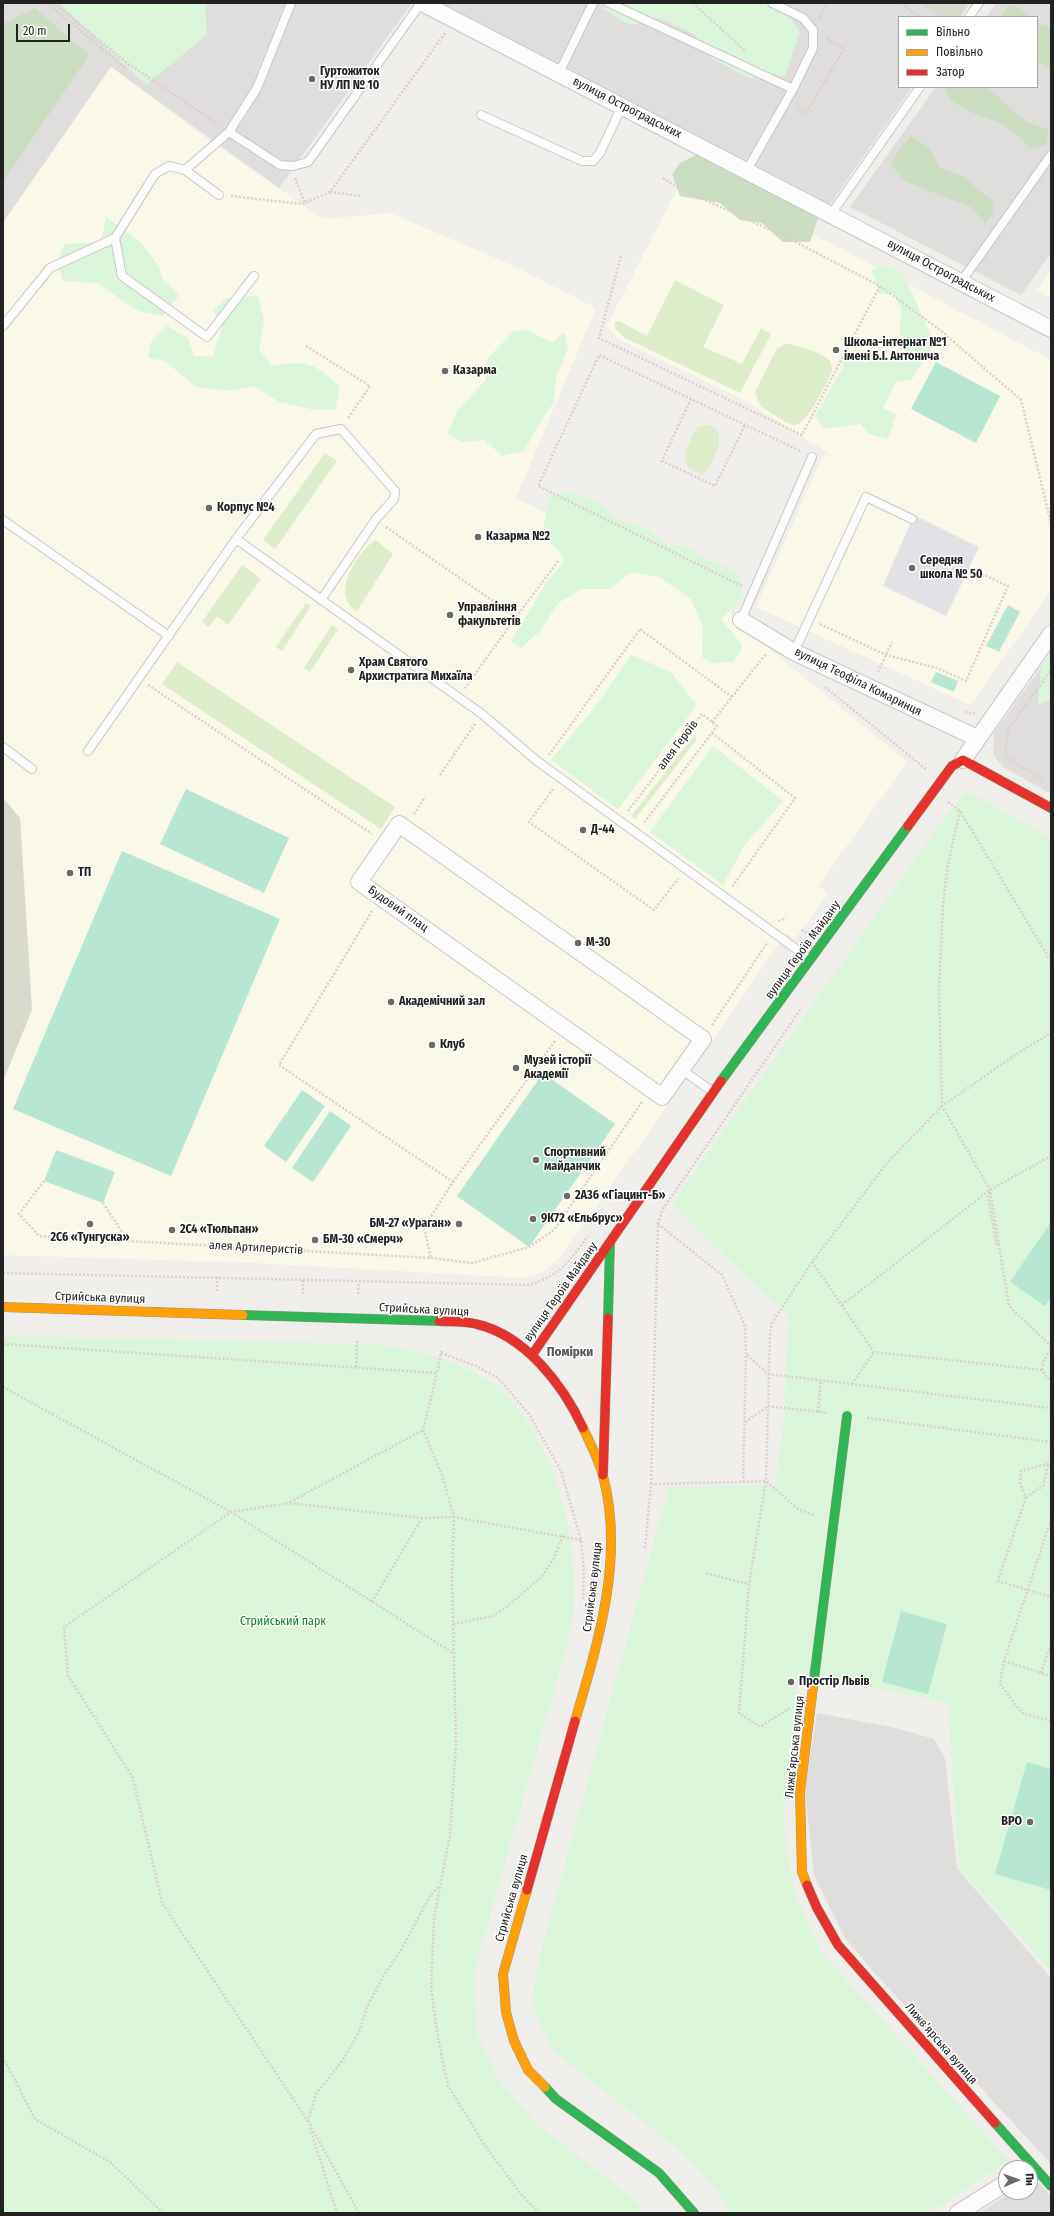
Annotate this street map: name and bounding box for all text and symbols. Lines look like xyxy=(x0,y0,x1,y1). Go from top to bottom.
scale bar xyxy=(18,16,72,42)
legend xyxy=(898,16,1038,88)
text: 20 m xyxy=(23,24,47,38)
text: Вільно xyxy=(936,25,970,39)
text: Повільно xyxy=(936,45,983,59)
place label: Гуртожиток НУ ЛП № 10 xyxy=(320,65,380,93)
text: Затор xyxy=(936,65,965,79)
marker: Гуртожиток НУ ЛП № 10 xyxy=(307,74,317,84)
street label: вулиця Остроградських xyxy=(570,74,684,142)
street label: вулиця Остроградських xyxy=(885,236,997,306)
place label: Школа-інтернат №1 імені Б.І. Антонича xyxy=(844,336,947,364)
marker: Школа-інтернат №1 імені Б.І. Антонича xyxy=(831,345,841,355)
place label: Казарма xyxy=(453,364,497,378)
marker: Казарма xyxy=(440,366,450,376)
place label: Корпус №4 xyxy=(217,501,275,515)
marker: Корпус №4 xyxy=(204,503,214,513)
place label: Казарма №2 xyxy=(486,530,550,544)
marker: Казарма №2 xyxy=(473,532,483,542)
place label: Середня школа № 50 xyxy=(920,554,982,582)
marker: Середня школа № 50 xyxy=(907,563,917,573)
place label: Управління факультетів xyxy=(458,601,521,629)
marker: Управління факультетів xyxy=(445,610,455,620)
street label: вулиця Теофіла Комаринця xyxy=(792,645,924,719)
place label: Храм Святого Архистратига Михаїла xyxy=(359,656,473,684)
marker: Храм Святого Архистратига Михаїла xyxy=(346,665,356,675)
street label: алея Героїв xyxy=(655,717,701,773)
place label: Д-44 xyxy=(591,823,615,837)
marker: Д-44 xyxy=(578,825,588,835)
place label: ТП xyxy=(78,866,91,880)
marker: ТП xyxy=(65,868,75,878)
street label: Будовий плац xyxy=(365,883,431,935)
street label: вулиця Героїв Майдану xyxy=(762,898,844,1002)
place label: М-30 xyxy=(586,936,611,950)
marker: М-30 xyxy=(573,938,583,948)
place label: Академічний зал xyxy=(399,995,485,1009)
marker: Академічний зал xyxy=(386,997,396,1007)
place label: Клуб xyxy=(440,1038,465,1052)
marker: Клуб xyxy=(427,1040,437,1050)
place label: Музей історії Академії xyxy=(524,1054,591,1082)
marker: Музей історії Академії xyxy=(511,1063,521,1073)
place label: Спортивний майданчик xyxy=(544,1146,606,1174)
marker: Спортивний майданчик xyxy=(531,1155,541,1165)
place label: 2А36 «Гіацинт-Б» xyxy=(575,1189,665,1203)
marker: 2А36 «Гіацинт-Б» xyxy=(562,1191,572,1201)
place label: 9К72 «Ельбрус» xyxy=(541,1212,622,1226)
marker: 9К72 «Ельбрус» xyxy=(528,1214,538,1224)
place label: БМ-27 «Ураган» xyxy=(369,1217,451,1231)
marker: 2С6 «Тунгуска» xyxy=(85,1219,95,1229)
marker: БМ-27 «Ураган» xyxy=(454,1219,464,1229)
place label: 2С4 «Тюльпан» xyxy=(180,1223,259,1237)
marker: 2С4 «Тюльпан» xyxy=(167,1225,177,1235)
place label: 2С6 «Тунгуска» xyxy=(51,1231,129,1245)
place label: БМ-30 «Смерч» xyxy=(323,1233,403,1247)
marker: БМ-30 «Смерч» xyxy=(310,1235,320,1245)
street label: алея Артилеристів xyxy=(209,1238,303,1258)
street label: вулиця Героїв Майдану xyxy=(521,1239,601,1345)
street label: Стрийська вулиця xyxy=(55,1289,145,1307)
street label: Стрийська вулиця xyxy=(378,1300,470,1320)
district label: Помірки xyxy=(547,1344,593,1360)
street label: Стрийська вулиця xyxy=(580,1541,606,1633)
park label: Стрийський парк xyxy=(240,1615,326,1629)
place label: Простір Львів xyxy=(799,1675,870,1689)
marker: Простір Львів xyxy=(786,1677,796,1687)
street label: Лижвʼярська вулиця xyxy=(782,1695,808,1799)
place label: ВРО xyxy=(1001,1815,1022,1829)
marker: ВРО xyxy=(1025,1817,1035,1827)
street label: Стрийська вулиця xyxy=(493,1853,531,1943)
street label: Лижвʼярська вулиця xyxy=(902,2000,980,2088)
north arrow xyxy=(998,2160,1038,2200)
text: Пн xyxy=(1023,2173,1036,2186)

